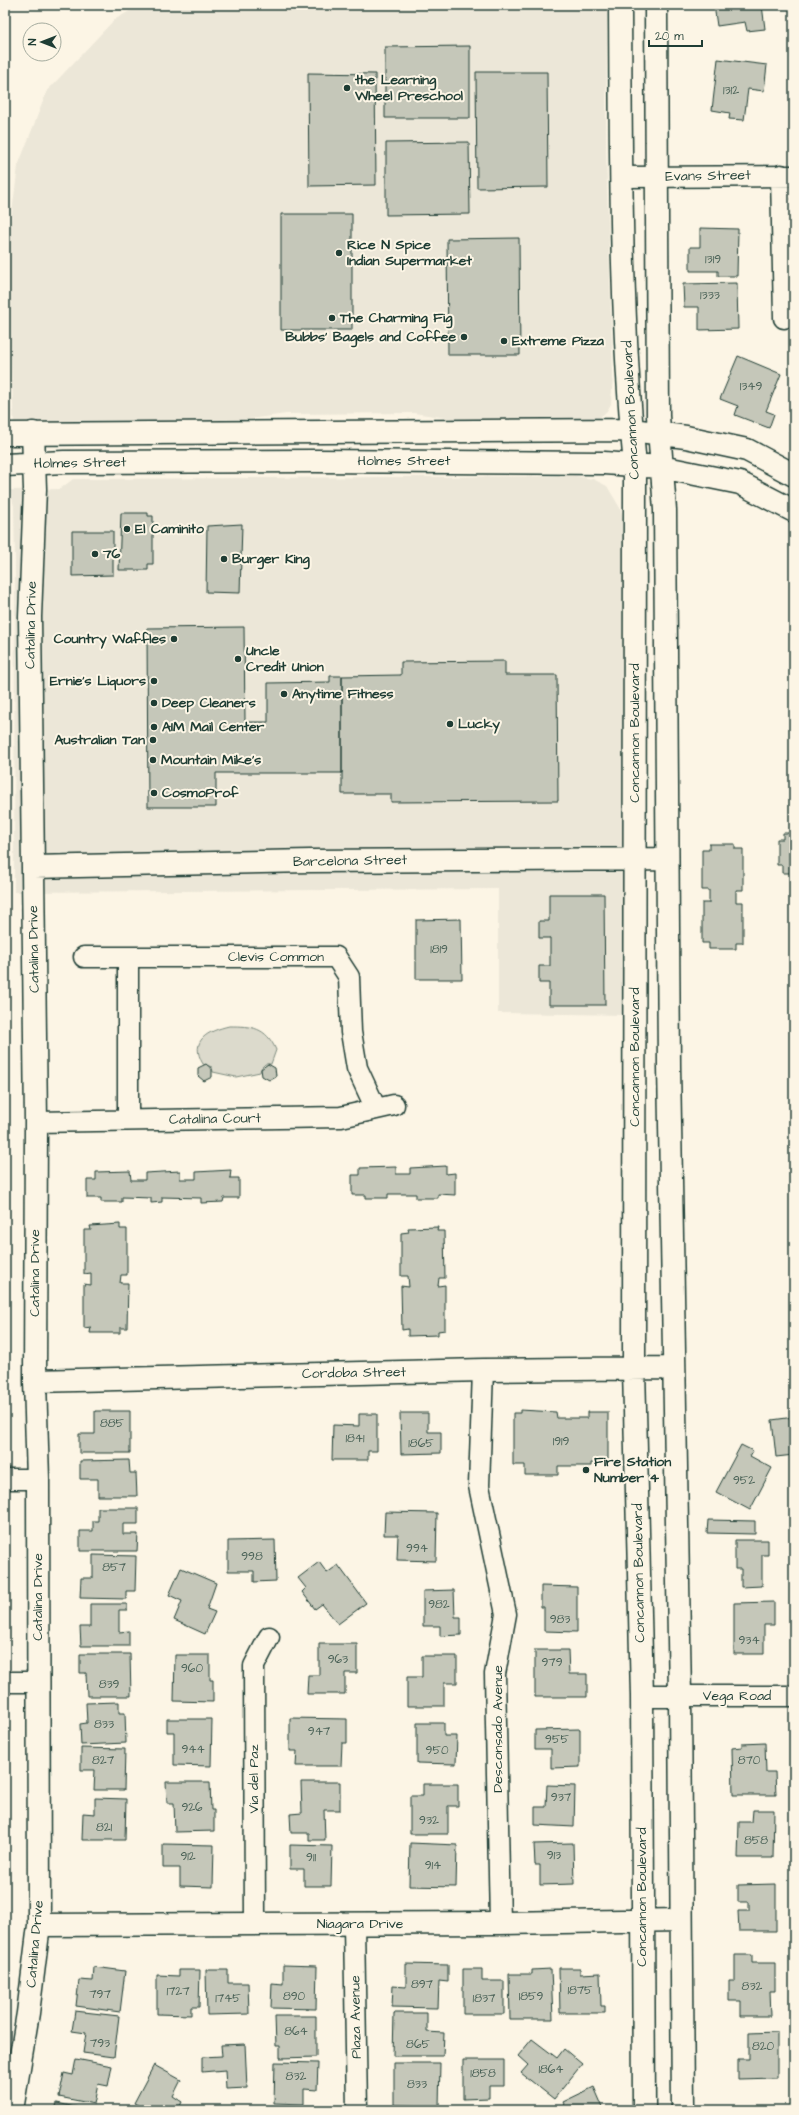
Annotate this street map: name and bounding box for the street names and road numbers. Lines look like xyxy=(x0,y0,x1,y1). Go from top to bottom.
street label: Evans Street xyxy=(665,165,751,187)
street label: Concannon Boulevard xyxy=(617,340,645,480)
street label: Holmes Street xyxy=(358,451,451,471)
street label: Holmes Street xyxy=(33,452,127,474)
street label: Catalina Drive xyxy=(20,581,42,669)
street label: Concannon Boulevard xyxy=(625,663,645,803)
street label: Barcelona Street xyxy=(293,850,408,872)
street label: Catalina Drive xyxy=(23,905,45,993)
street label: Clevis Common xyxy=(228,947,324,967)
street label: Concannon Boulevard xyxy=(625,987,645,1127)
street label: Catalina Court xyxy=(169,1108,262,1130)
street label: Catalina Drive xyxy=(25,1229,45,1317)
street label: Cordoba Street xyxy=(302,1362,407,1384)
street label: Concannon Boulevard xyxy=(628,1503,650,1643)
street label: Catalina Drive xyxy=(28,1553,48,1641)
street label: Desconsado Avenue xyxy=(488,1665,508,1793)
street label: Vega Road xyxy=(703,1686,771,1706)
street label: Via del Paz xyxy=(244,1744,264,1814)
street label: Concannon Boulevard xyxy=(632,1827,652,1967)
street label: Catalina Drive xyxy=(21,1899,49,1989)
street label: Niagara Drive xyxy=(317,1914,404,1934)
street label: Plaza Avenue xyxy=(345,1975,367,2059)

